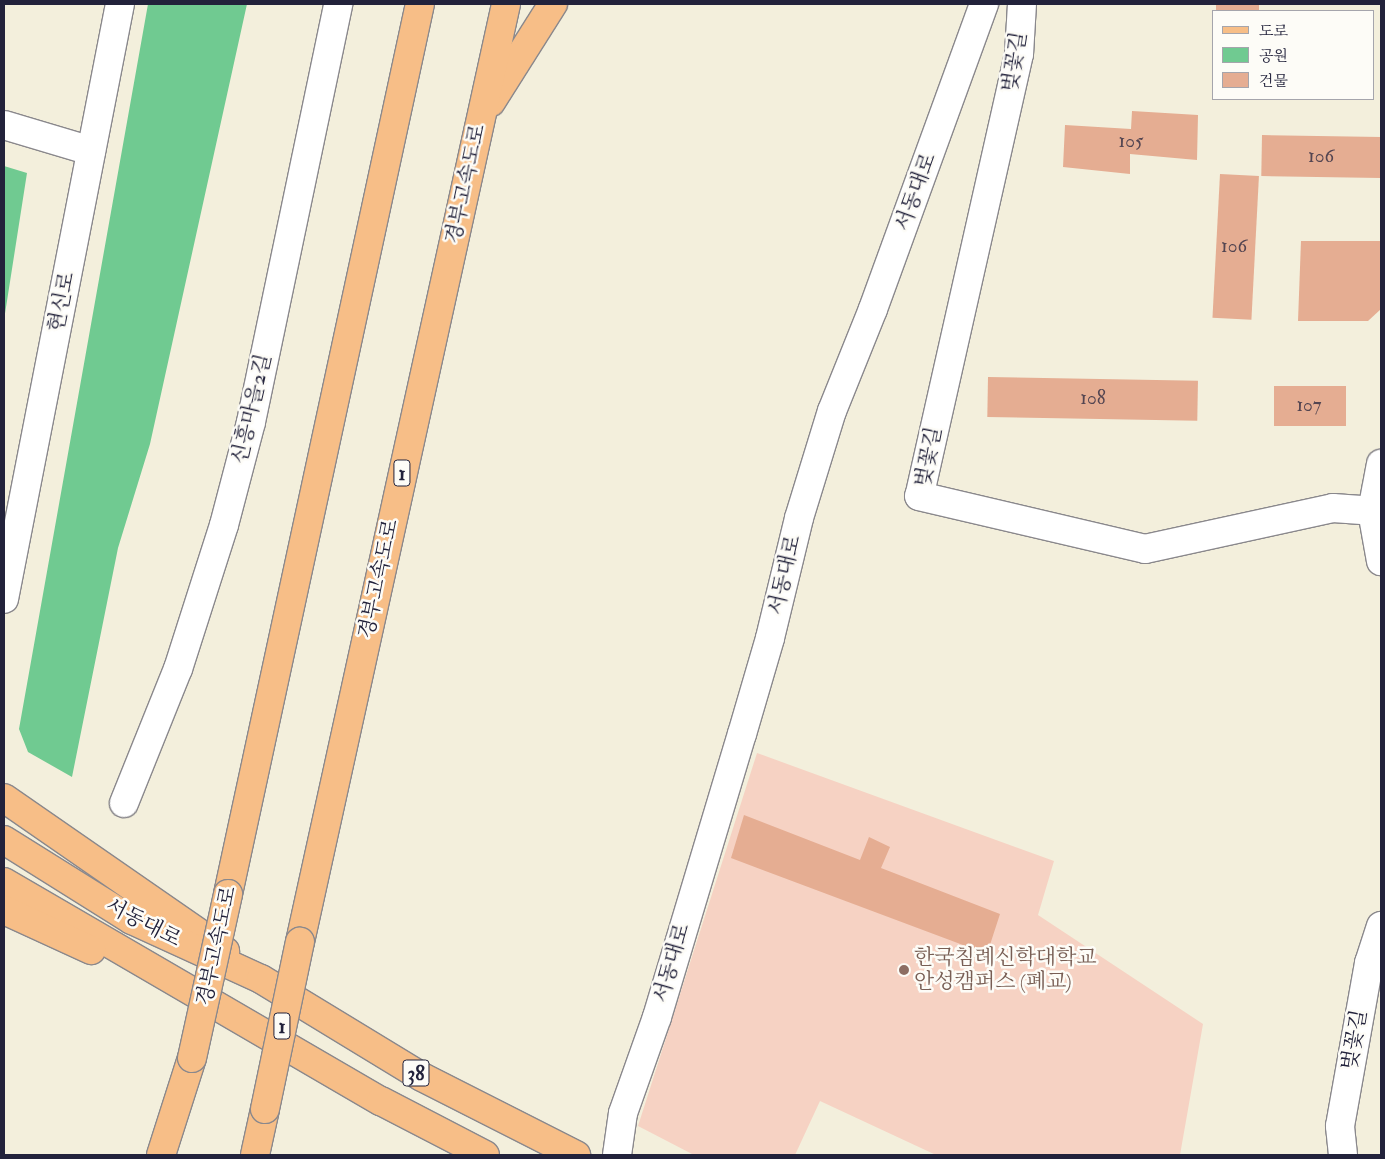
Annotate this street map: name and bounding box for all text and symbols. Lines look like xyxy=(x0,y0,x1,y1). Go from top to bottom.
legend xyxy=(1212,10,1375,100)
text: 도로 xyxy=(1259,22,1288,41)
street label: 벚꽃길 xyxy=(998,30,1032,94)
text: 공원 xyxy=(1259,47,1288,66)
text: 건물 xyxy=(1259,72,1288,91)
street label: 경부고속도로 xyxy=(441,122,491,246)
house number: 105 xyxy=(1119,131,1143,153)
house number: 106 xyxy=(1308,146,1334,168)
street label: 서동대로 xyxy=(890,150,942,234)
house number: 106 xyxy=(1221,236,1247,258)
street label: 현신로 xyxy=(44,270,80,334)
street label: 신흥마을2길 xyxy=(227,352,277,466)
house number: 108 xyxy=(1080,388,1106,410)
house number: 107 xyxy=(1296,395,1322,417)
street label: 벚꽃길 xyxy=(911,425,947,489)
road number: 1 xyxy=(393,456,411,490)
street label: 경부고속도로 xyxy=(354,517,404,641)
street label: 서동대로 xyxy=(764,533,806,617)
street label: 경부고속도로 xyxy=(192,884,242,1008)
street label: 서동대로 xyxy=(101,893,185,953)
street label: 서동대로 xyxy=(649,921,695,1005)
place label: 한국침례신학대학교 안성캠퍼스 (폐교) xyxy=(914,945,1097,995)
marker: 한국침례신학대학교 안성캠퍼스 (폐교) xyxy=(898,964,910,976)
road number: 1 xyxy=(273,1008,291,1044)
street label: 벚꽃길 xyxy=(1337,1008,1373,1072)
road number: 38 xyxy=(402,1056,430,1090)

